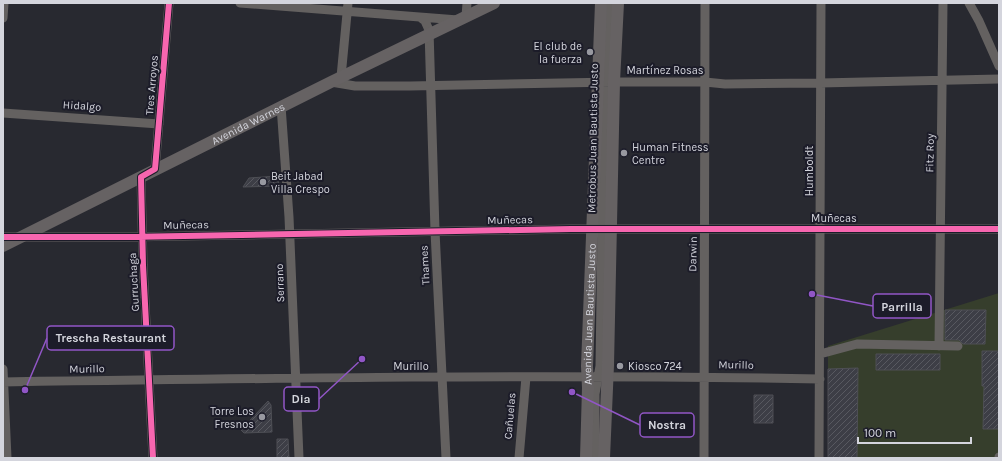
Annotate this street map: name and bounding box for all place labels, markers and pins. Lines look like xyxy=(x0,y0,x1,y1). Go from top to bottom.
place label: El club de la fuerza xyxy=(533,40,582,66)
marker: El club de la fuerza xyxy=(585,47,595,57)
place label: Human Fitness Centre xyxy=(632,141,709,167)
marker: Human Fitness Centre xyxy=(619,148,629,158)
place label: Beit Jabad Villa Crespo xyxy=(271,170,330,196)
marker: Beit Jabad Villa Crespo xyxy=(258,177,268,187)
callout: Parrilla xyxy=(873,294,931,318)
callout: Trescha Restaurant xyxy=(47,326,174,350)
place label: Kiosco 724 xyxy=(628,360,682,373)
marker: Kiosco 724 xyxy=(615,361,625,371)
callout: Dia xyxy=(284,387,319,411)
place label: Torre Los Fresnos xyxy=(210,405,254,431)
marker: Torre Los Fresnos xyxy=(257,412,267,422)
callout: Nostra xyxy=(640,413,694,437)

